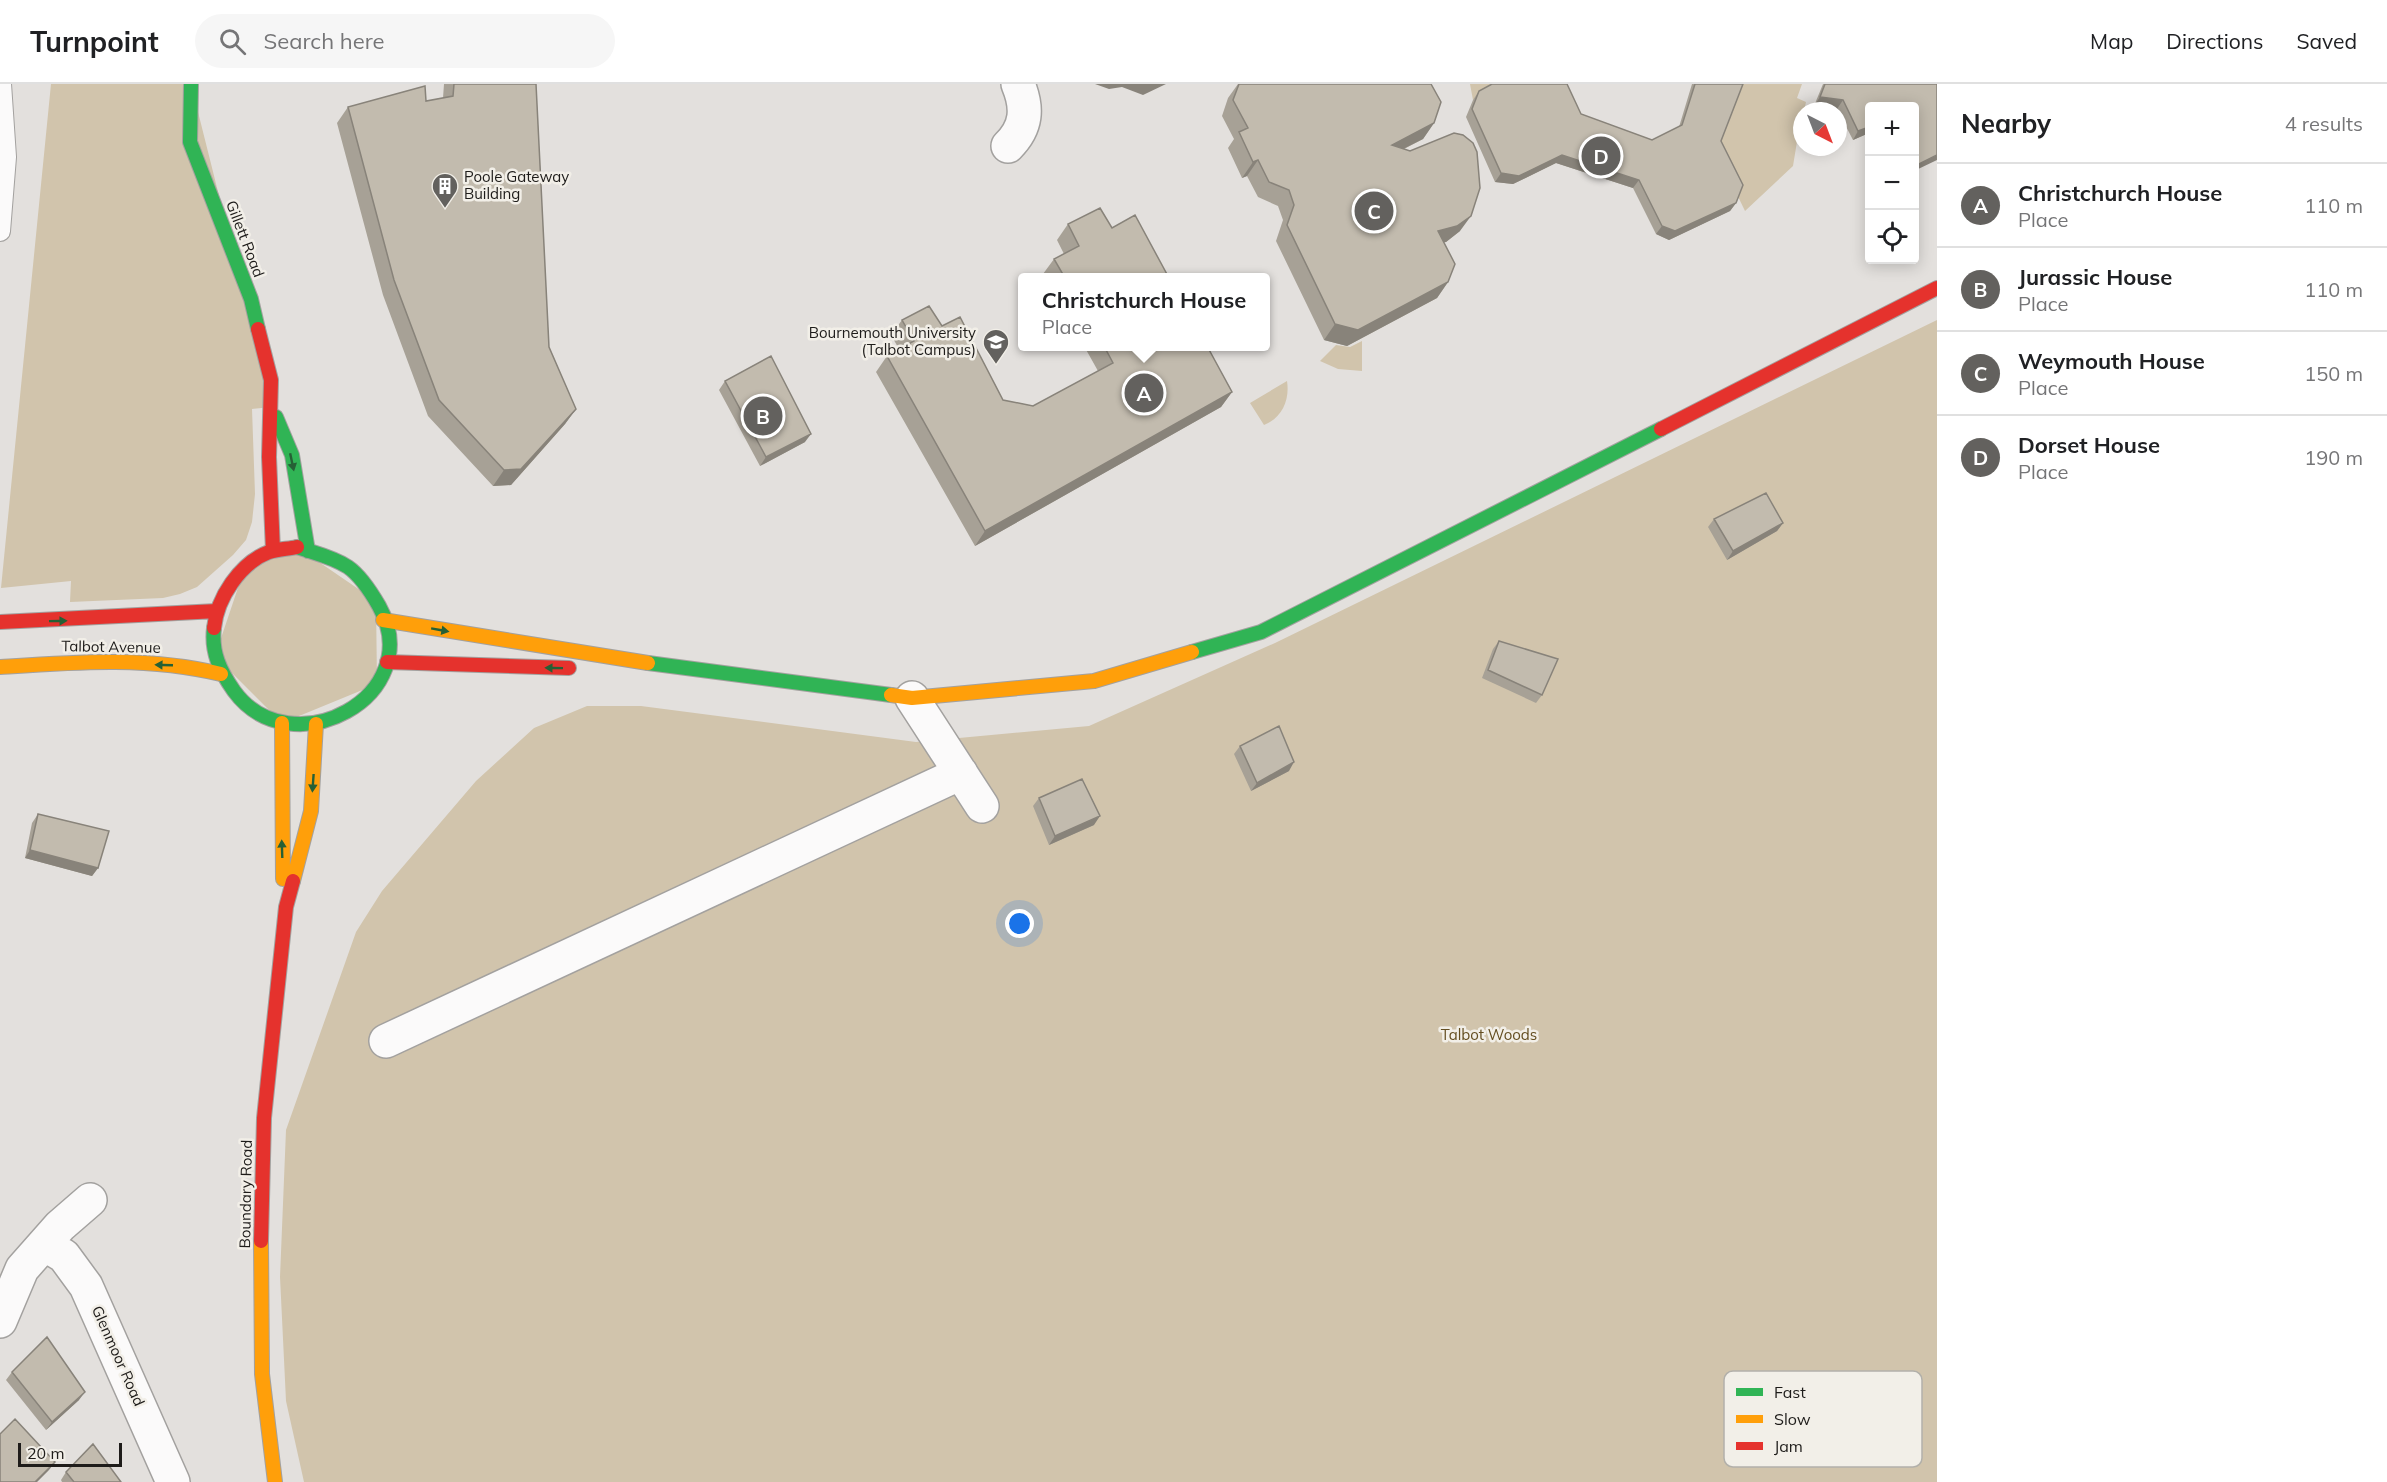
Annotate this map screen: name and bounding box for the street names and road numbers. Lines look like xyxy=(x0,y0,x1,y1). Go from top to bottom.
street label: Gillett Road xyxy=(222,198,269,280)
street label: Talbot Avenue xyxy=(61,636,161,657)
street label: Boundary Road xyxy=(235,1139,256,1249)
street label: Glenmoor Road xyxy=(88,1303,149,1409)

